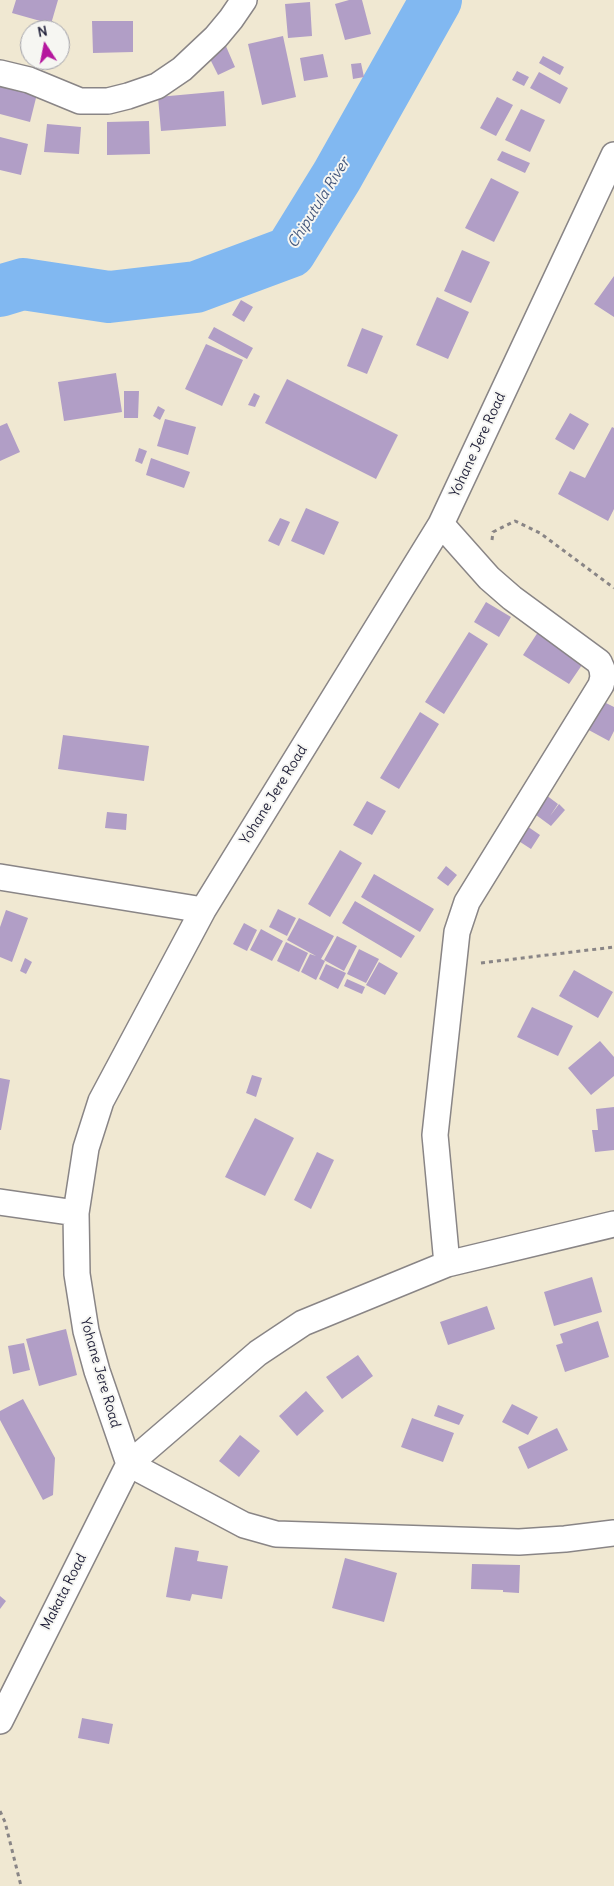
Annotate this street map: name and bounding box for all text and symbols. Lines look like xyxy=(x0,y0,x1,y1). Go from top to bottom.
north arrow xyxy=(20,20,70,70)
text: N xyxy=(36,21,49,41)
water label: Chiputula River xyxy=(284,155,354,251)
street label: Yohane Jere Road xyxy=(446,390,510,500)
street label: Yohane Jere Road xyxy=(237,742,311,848)
street label: Yohane Jere Road xyxy=(76,1316,124,1430)
street label: Makata Road xyxy=(38,1551,90,1633)

